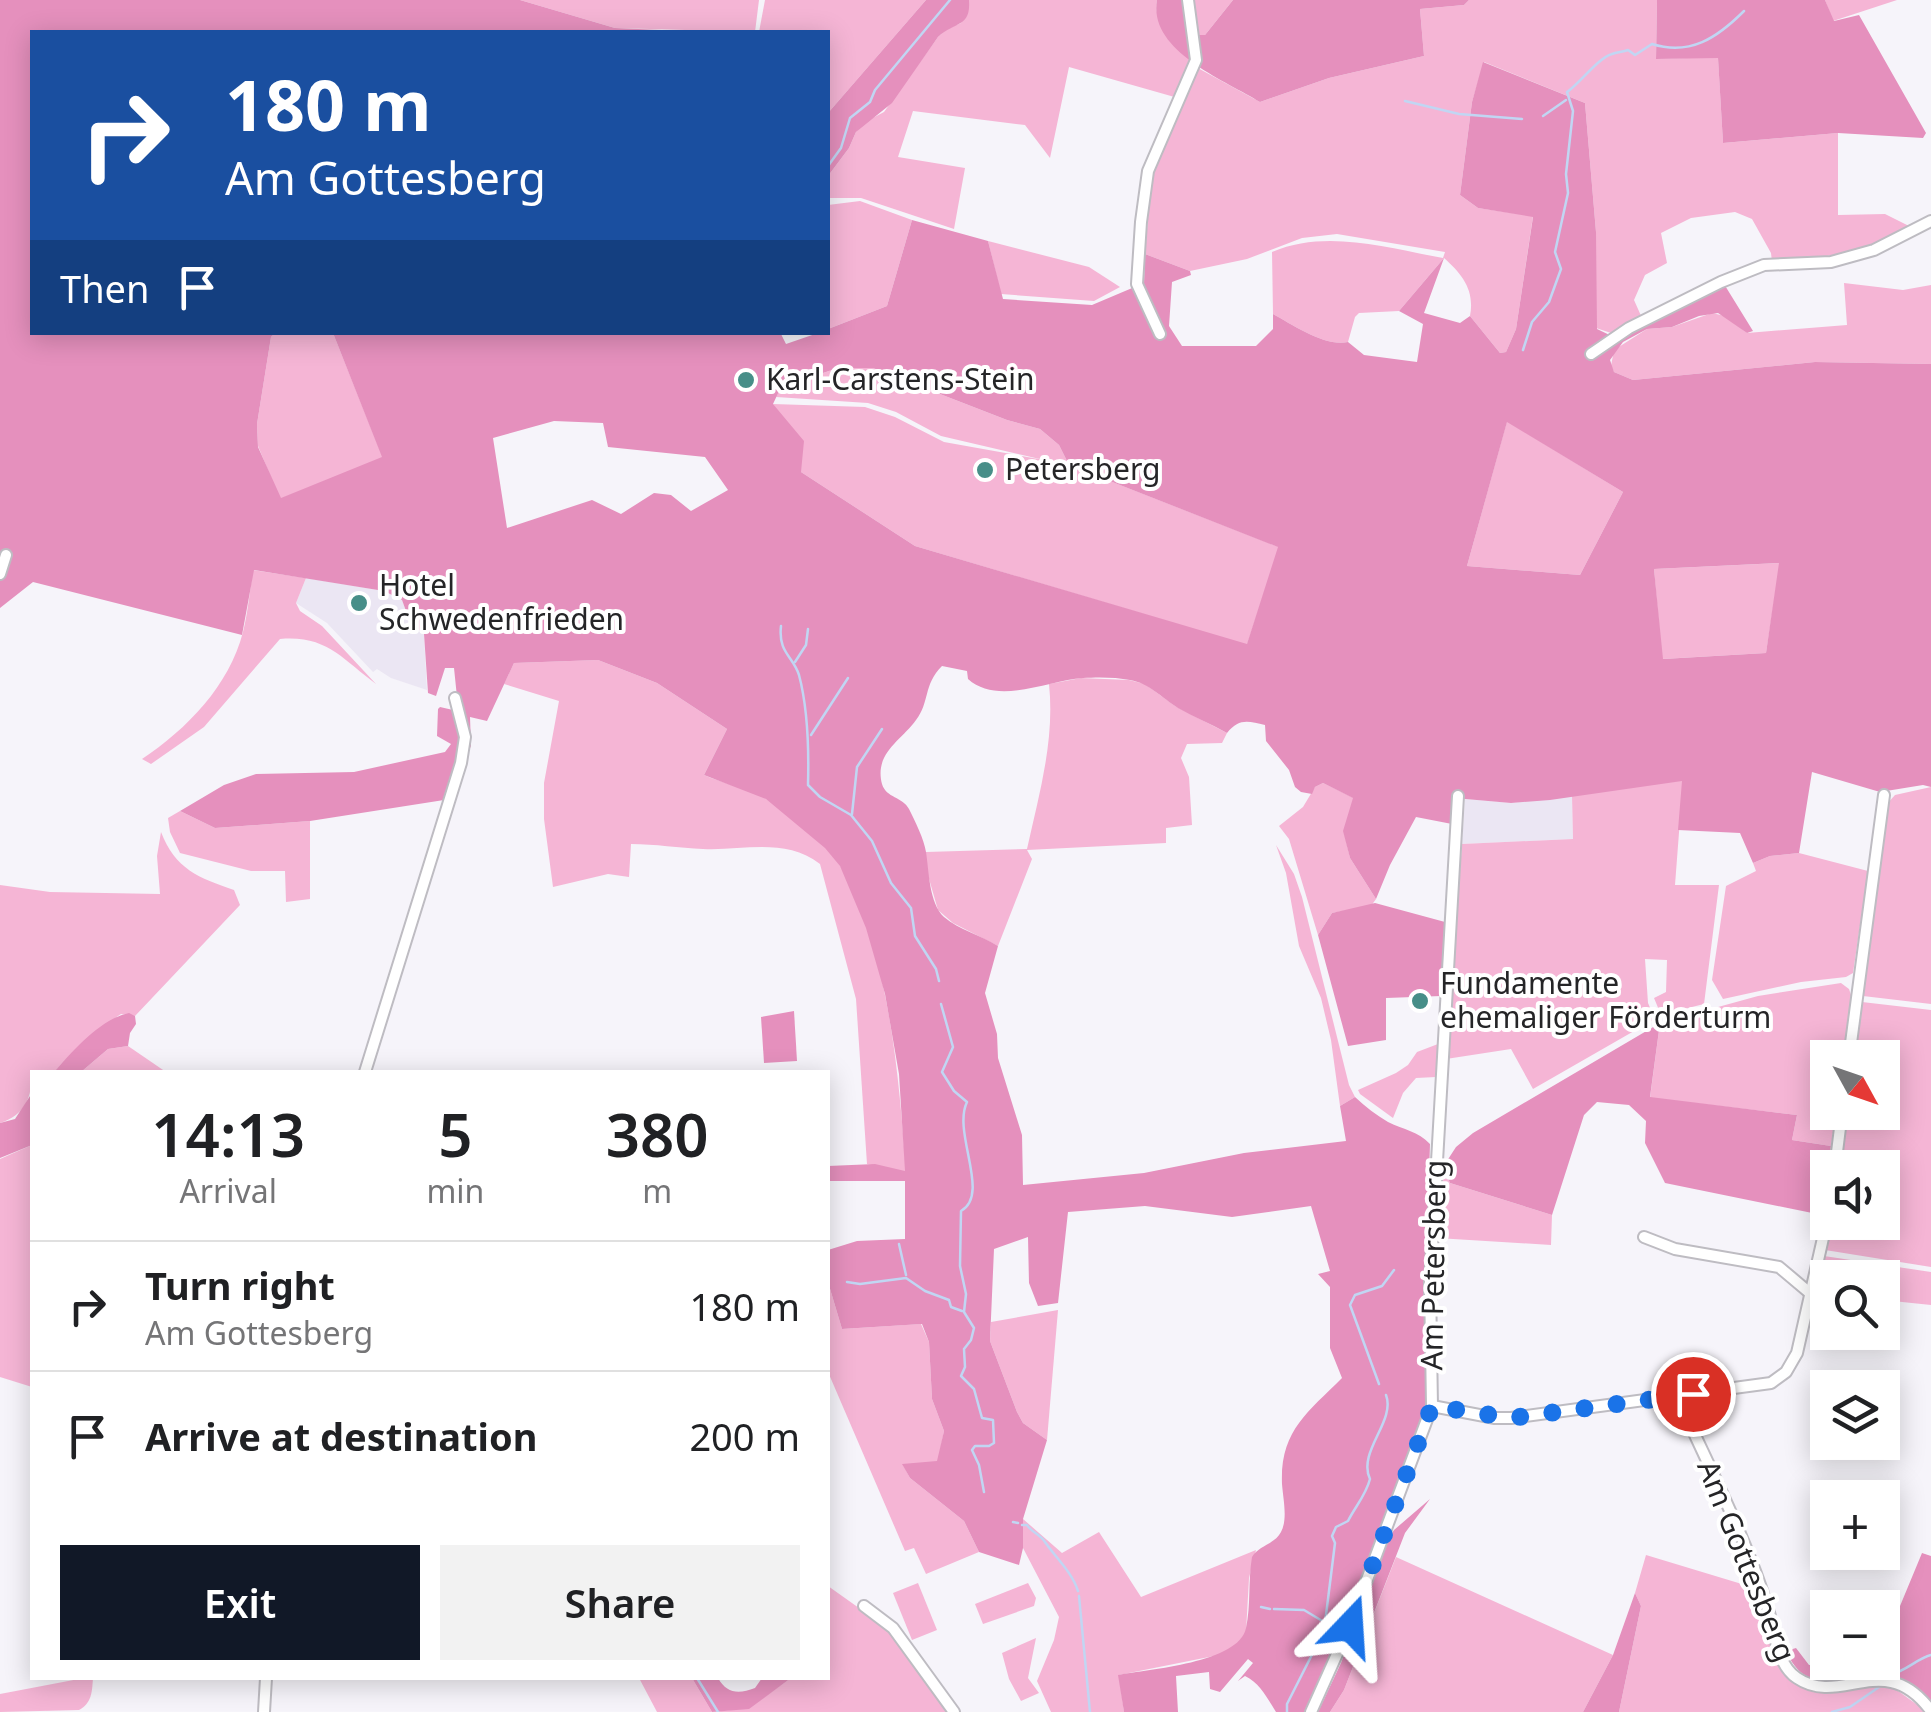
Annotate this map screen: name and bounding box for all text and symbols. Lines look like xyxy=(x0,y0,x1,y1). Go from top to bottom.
text: 180 m xyxy=(225,56,432,152)
icon: right xyxy=(60,70,190,200)
text: Am Gottesberg xyxy=(225,147,546,208)
icon: arrive xyxy=(170,260,225,315)
text: Then xyxy=(60,262,150,314)
place label: Karl-Carstens-Stein xyxy=(766,358,1035,399)
marker: Karl-Carstens-Stein xyxy=(735,369,757,391)
place label: Petersberg xyxy=(1005,448,1161,489)
marker: Petersberg xyxy=(974,459,996,481)
place label: Hotel Schwedenfrieden xyxy=(379,564,624,639)
marker: Hotel Schwedenfrieden xyxy=(348,592,370,614)
place label: Fundamente ehemaliger Förderturm xyxy=(1440,962,1771,1037)
marker: Fundamente ehemaliger Förderturm xyxy=(1409,990,1431,1012)
north arrow xyxy=(1810,1040,1900,1130)
map controls xyxy=(1810,1040,1900,1680)
text: 14:13 xyxy=(151,1093,305,1175)
text: 5 xyxy=(438,1093,473,1175)
text: 380 xyxy=(606,1093,709,1175)
button: sound xyxy=(1810,1150,1900,1240)
street label: Am Petersberg xyxy=(1410,1159,1455,1371)
text: Arrival xyxy=(179,1169,277,1212)
text: min xyxy=(426,1169,484,1212)
text: m xyxy=(642,1169,672,1212)
text: Turn right xyxy=(145,1259,335,1311)
button: search xyxy=(1810,1260,1900,1350)
icon: right xyxy=(60,1279,115,1334)
text: 180 m xyxy=(689,1280,800,1332)
text: Am Gottesberg xyxy=(145,1311,373,1354)
pin xyxy=(1651,1352,1736,1437)
icon: arrive xyxy=(1666,1367,1721,1422)
button: layers xyxy=(1810,1370,1900,1460)
icon: arrive xyxy=(60,1409,115,1464)
text: Arrive at destination xyxy=(145,1410,537,1462)
text: 200 m xyxy=(689,1410,800,1462)
street label: Am Gottesberg xyxy=(1688,1454,1806,1667)
button: + xyxy=(1810,1480,1900,1570)
button: Exit xyxy=(60,1545,420,1660)
button: Share xyxy=(440,1545,800,1660)
position arrow xyxy=(1298,1574,1402,1678)
button: − xyxy=(1810,1590,1900,1680)

